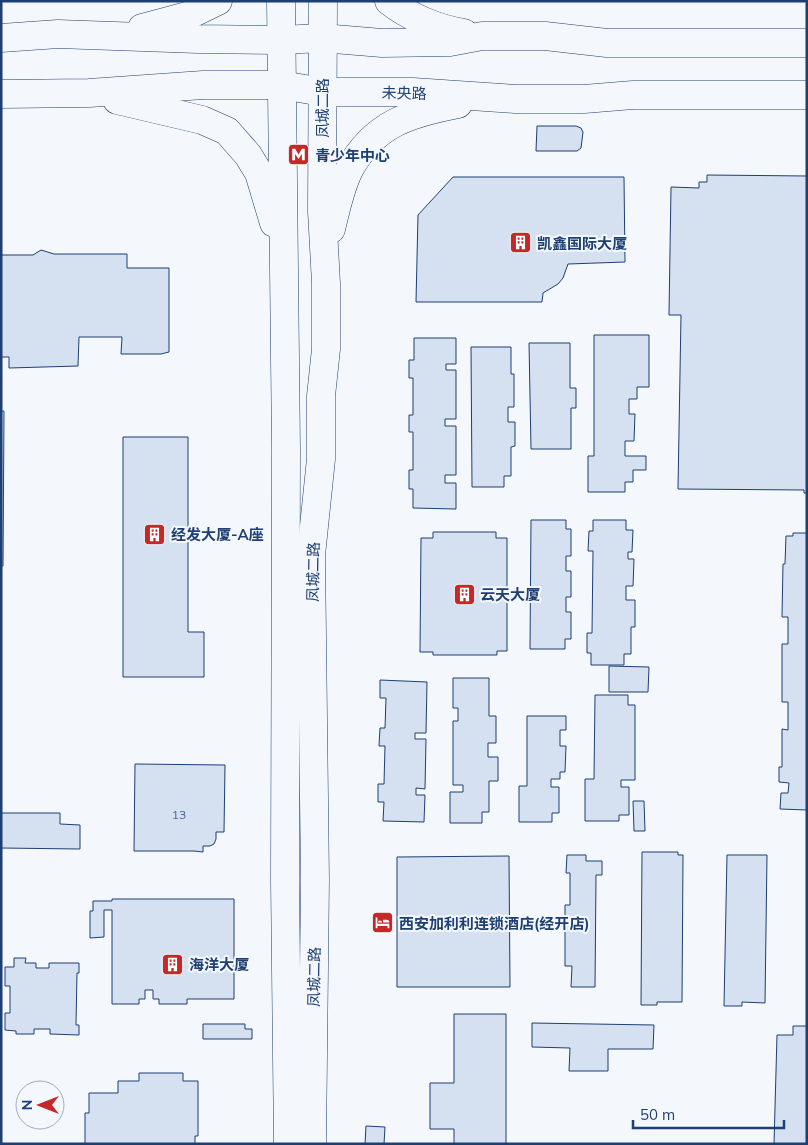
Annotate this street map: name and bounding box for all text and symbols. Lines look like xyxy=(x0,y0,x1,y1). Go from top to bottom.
street label: 凤城二路 xyxy=(313,78,332,138)
street label: 未央路 xyxy=(381,83,427,103)
metro station icon: 青少年中心 xyxy=(287,143,311,167)
place label: 青少年中心 xyxy=(315,146,390,165)
building icon: 凯鑫国际大厦 xyxy=(509,231,533,255)
place label: 凯鑫国际大厦 xyxy=(537,234,627,253)
building icon: 经发大厦-A座 xyxy=(143,522,167,546)
place label: 经发大厦-A座 xyxy=(171,525,264,544)
street label: 凤城二路 xyxy=(303,542,323,602)
building icon: 云天大厦 xyxy=(452,582,476,606)
place label: 云天大厦 xyxy=(480,585,540,604)
house number: 13 xyxy=(172,807,186,822)
hotel icon: 西安加利利连锁酒店(经开店) xyxy=(371,911,395,935)
place label: 西安加利利连锁酒店(经开店) xyxy=(399,914,590,933)
street label: 凤城二路 xyxy=(304,947,324,1007)
building icon: 海洋大厦 xyxy=(161,952,185,976)
place label: 海洋大厦 xyxy=(189,955,249,974)
north arrow xyxy=(15,1080,65,1130)
scale bar xyxy=(633,1098,784,1130)
text: N xyxy=(18,1100,36,1110)
text: 50 m xyxy=(640,1105,675,1124)

